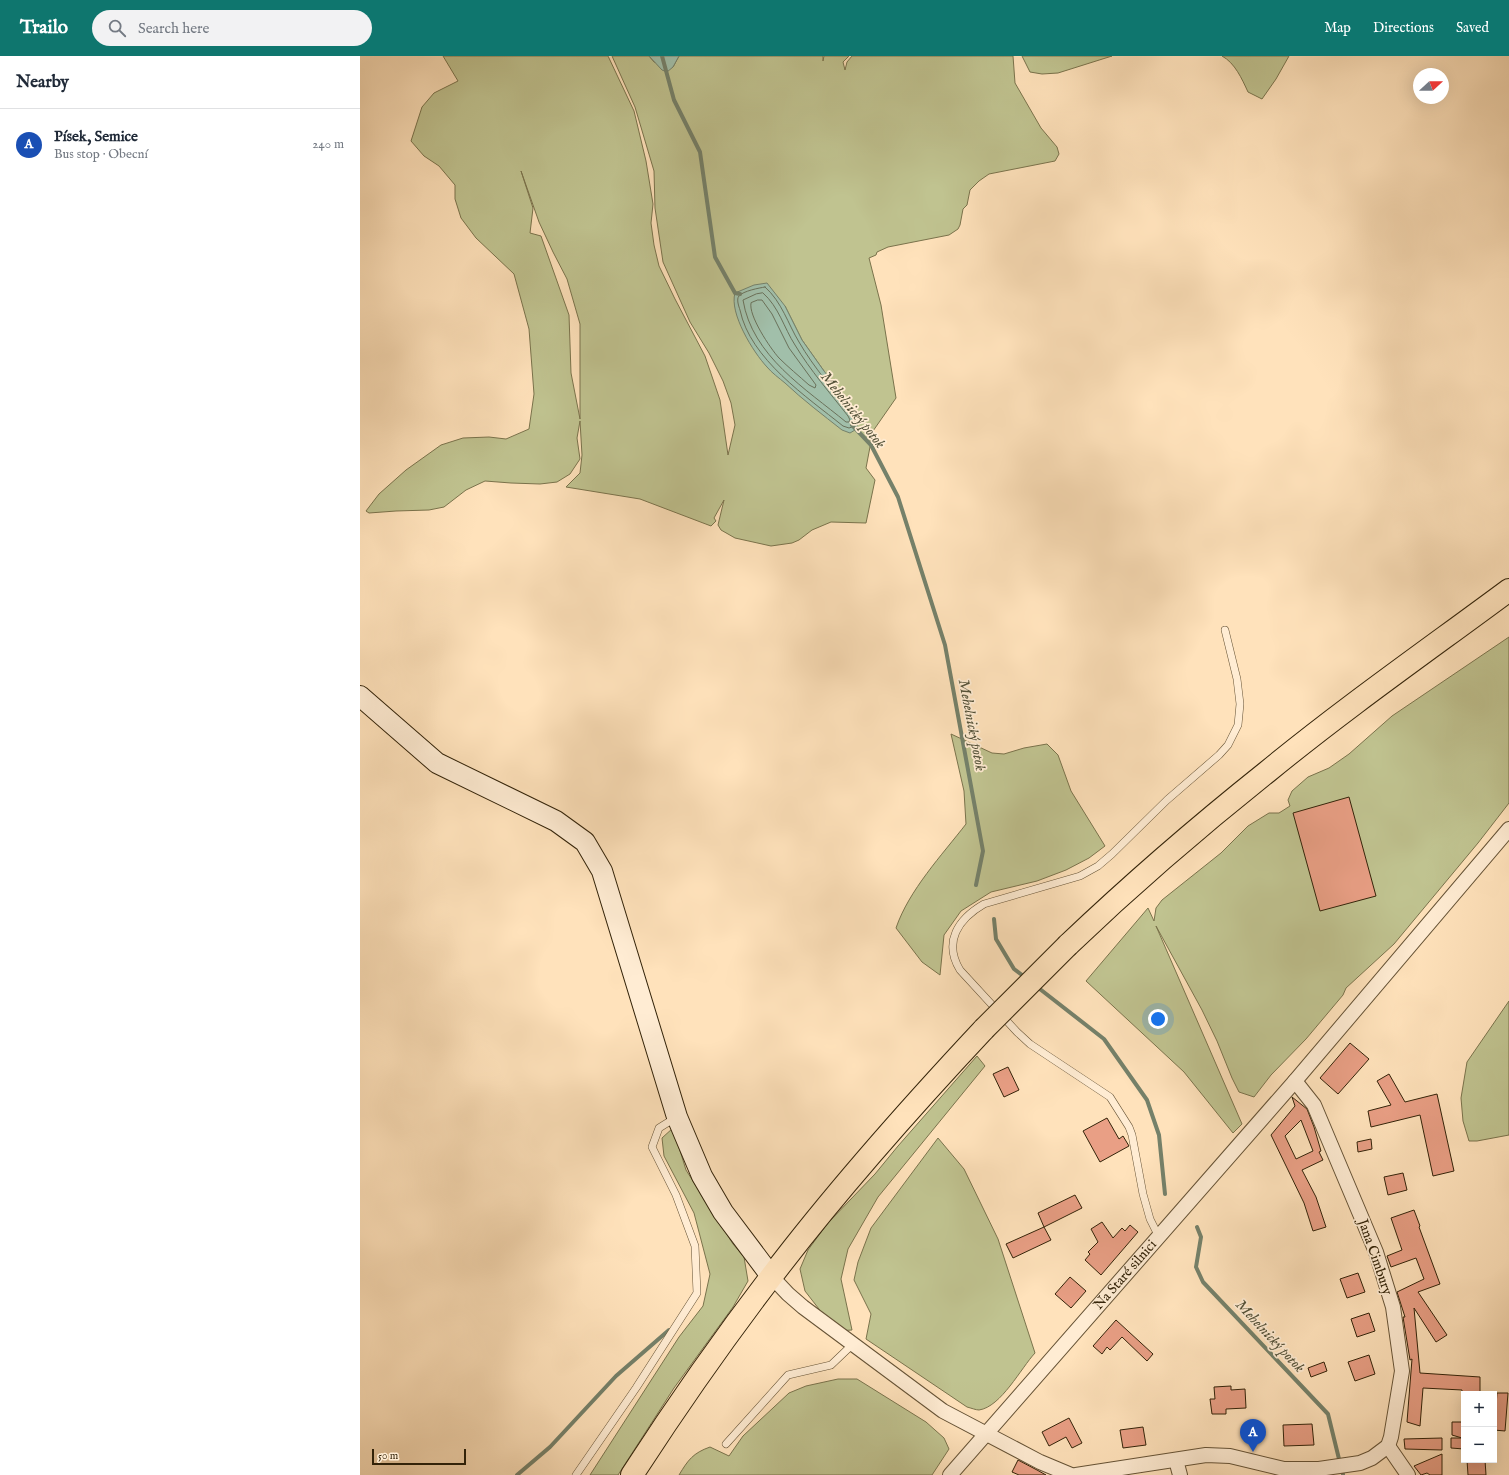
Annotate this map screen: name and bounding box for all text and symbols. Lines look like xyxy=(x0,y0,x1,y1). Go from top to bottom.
search box xyxy=(92,10,372,46)
text: Trailo xyxy=(20,16,68,40)
icon: search xyxy=(106,17,128,39)
text: Search here xyxy=(138,19,209,38)
text: Map xyxy=(1324,19,1351,37)
text: Directions xyxy=(1373,19,1434,37)
text: Saved xyxy=(1456,19,1489,37)
north arrow xyxy=(1413,68,1449,104)
text: Nearby xyxy=(16,72,69,93)
text: Písek, Semice xyxy=(54,127,138,146)
text: A xyxy=(25,136,33,153)
text: 240 m xyxy=(312,136,344,153)
text: Bus stop · Obecní xyxy=(54,146,148,163)
water label: Mehelnický potok xyxy=(816,368,890,452)
water label: Mehelnický potok xyxy=(954,677,990,773)
your location xyxy=(1148,1009,1168,1029)
street label: Jana Cimbury xyxy=(1353,1215,1396,1297)
street label: Na Staré silnici xyxy=(1090,1236,1161,1314)
water label: Mehelnický potok xyxy=(1231,1295,1309,1377)
map controls xyxy=(1461,1391,1497,1463)
button: + xyxy=(1461,1391,1497,1427)
pin: A xyxy=(1240,1419,1266,1452)
button: − xyxy=(1461,1427,1497,1463)
scale bar xyxy=(372,1447,466,1466)
text: 50 m xyxy=(378,1449,398,1463)

